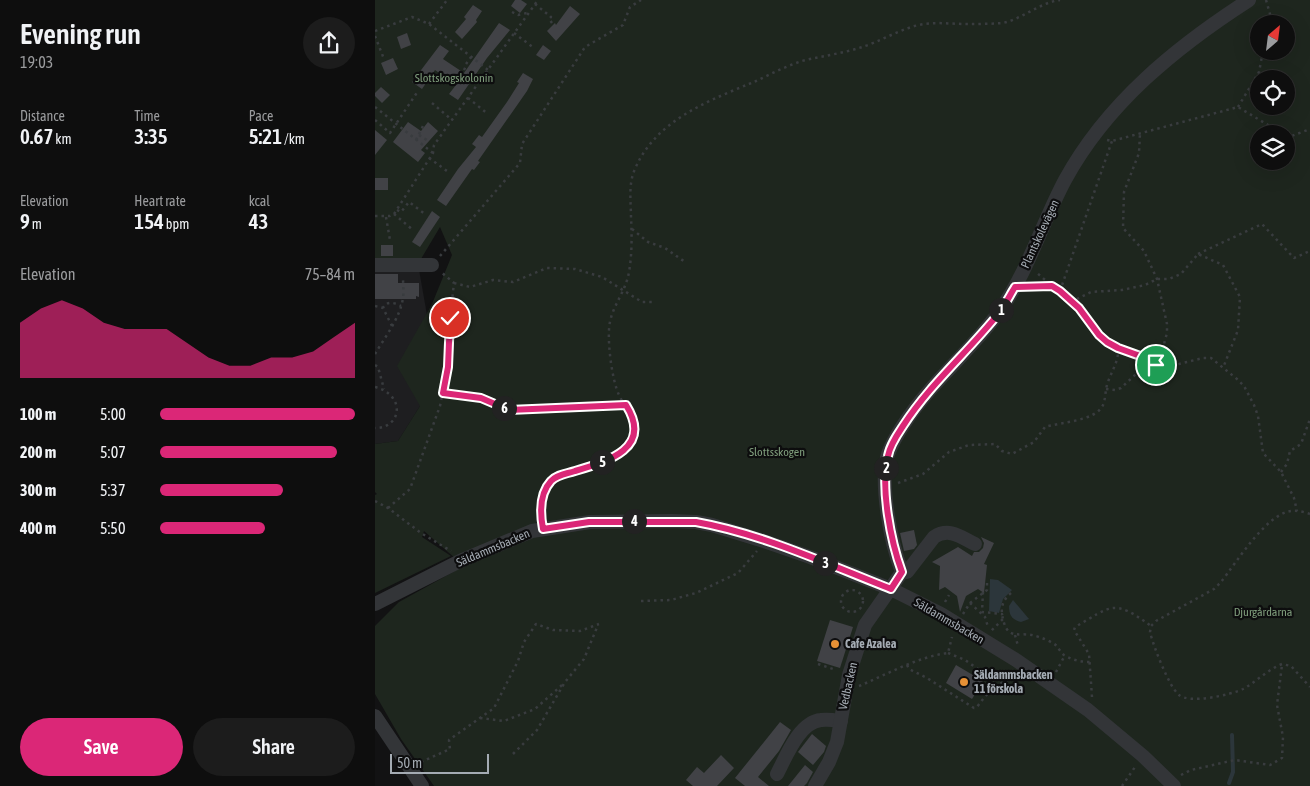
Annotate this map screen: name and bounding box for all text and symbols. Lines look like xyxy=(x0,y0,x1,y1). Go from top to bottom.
north arrow xyxy=(1250,15,1295,60)
map controls xyxy=(1250,15,1295,170)
button: share xyxy=(303,17,355,69)
text: Evening run xyxy=(20,18,141,50)
text: 19:03 xyxy=(20,53,53,71)
button: locate xyxy=(1250,70,1295,115)
park label: Slottskogskolonin xyxy=(415,71,493,85)
text: Distance xyxy=(20,108,65,124)
text: Time xyxy=(134,108,160,124)
text: Pace xyxy=(249,108,273,124)
text: 0.67 xyxy=(20,124,53,148)
text: 3:35 xyxy=(134,124,168,148)
text: 5:21 xyxy=(249,124,282,148)
button: layers xyxy=(1250,125,1295,170)
text: km xyxy=(53,131,72,147)
text: /km xyxy=(282,131,305,147)
text: Elevation xyxy=(20,193,69,209)
text: Heart rate xyxy=(134,193,186,209)
text: kcal xyxy=(249,193,270,209)
street label: Plantskolevägen xyxy=(1018,198,1062,270)
text: 9 xyxy=(20,209,30,233)
text: 154 xyxy=(134,209,164,233)
text: 43 xyxy=(249,209,268,233)
text: m xyxy=(30,216,42,232)
text: bpm xyxy=(164,216,189,232)
text: Elevation xyxy=(20,265,75,283)
text: 75–84 m xyxy=(305,265,355,283)
pin xyxy=(429,297,471,339)
pin: 1 xyxy=(989,298,1013,322)
text: 1 xyxy=(998,302,1005,318)
icon: check xyxy=(436,304,464,332)
pin xyxy=(1135,344,1177,386)
icon: arrive xyxy=(1142,351,1170,379)
pin: 6 xyxy=(491,396,517,420)
text: 6 xyxy=(501,400,508,416)
text: 100 m xyxy=(20,405,56,423)
text: 5:00 xyxy=(100,405,126,423)
text: 200 m xyxy=(20,443,56,461)
text: 5:07 xyxy=(100,443,126,461)
park label: Slottsskogen xyxy=(749,445,805,459)
pin: 5 xyxy=(589,450,615,474)
text: 5 xyxy=(599,454,606,470)
pin: 2 xyxy=(873,456,899,480)
text: 2 xyxy=(883,460,890,476)
text: 300 m xyxy=(20,481,56,499)
text: 5:37 xyxy=(100,481,125,499)
pin: 4 xyxy=(621,508,647,534)
text: 4 xyxy=(631,513,638,529)
text: 400 m xyxy=(20,519,56,537)
text: 5:50 xyxy=(100,519,125,537)
street label: Säldammsbacken xyxy=(454,526,532,570)
pin: 3 xyxy=(813,550,837,576)
text: 3 xyxy=(822,555,829,571)
street label: Säldammsbacken xyxy=(912,595,986,647)
park label: Djurgårdarna xyxy=(1234,605,1292,619)
place label: Cafe Azalea xyxy=(845,637,897,651)
marker: Cafe Azalea xyxy=(829,638,841,650)
street label: Vedbacken xyxy=(836,661,860,711)
place label: Säldammsbacken 11 förskola xyxy=(974,668,1053,696)
marker: Säldammsbacken 11 förskola xyxy=(958,676,970,688)
button: Save xyxy=(20,718,183,776)
button: Share xyxy=(193,718,355,776)
scale bar xyxy=(390,751,489,774)
text: 50 m xyxy=(397,755,422,771)

